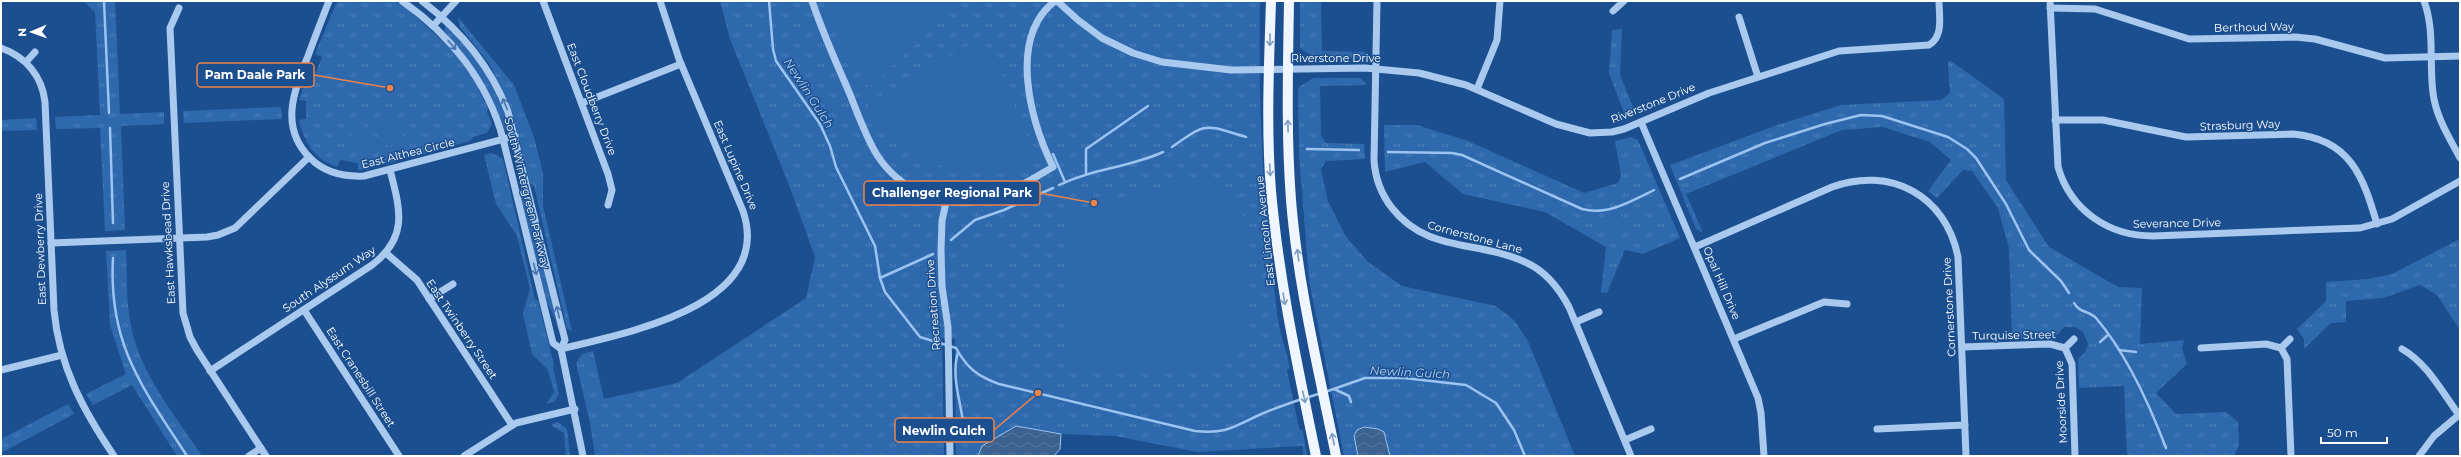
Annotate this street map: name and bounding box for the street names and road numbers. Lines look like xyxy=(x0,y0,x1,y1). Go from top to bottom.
street label: Berthoud Way xyxy=(2214,19,2294,35)
street label: East Cloudberry Drive xyxy=(564,41,620,158)
street label: Riverstone Drive xyxy=(1291,51,1381,65)
street label: Riverstone Drive xyxy=(1609,80,1698,126)
street label: South Wintergreen Parkway xyxy=(501,116,553,270)
street label: Strasburg Way xyxy=(2200,117,2280,133)
street label: East Lupine Drive xyxy=(711,118,761,212)
street label: East Althea Circle xyxy=(360,135,456,171)
street label: East Lincoln Avenue xyxy=(1252,175,1278,287)
street label: East Hawksbead Drive xyxy=(158,181,178,305)
street label: East Dewberry Drive xyxy=(31,192,49,305)
street label: Severance Drive xyxy=(2133,215,2222,231)
street label: Cornerstone Lane xyxy=(1426,218,1524,257)
street label: South Alyssum Way xyxy=(280,243,378,315)
street label: Opal Hill Drive xyxy=(1700,244,1744,322)
street label: Cornerstone Drive xyxy=(1939,257,1959,357)
street label: Recreation Drive xyxy=(923,259,943,351)
street label: East Twinberry Street xyxy=(423,276,501,382)
street label: East Cranesbill Street xyxy=(323,324,399,430)
street label: Turquise Street xyxy=(1972,327,2057,343)
street label: Moorside Drive xyxy=(2052,360,2070,444)

